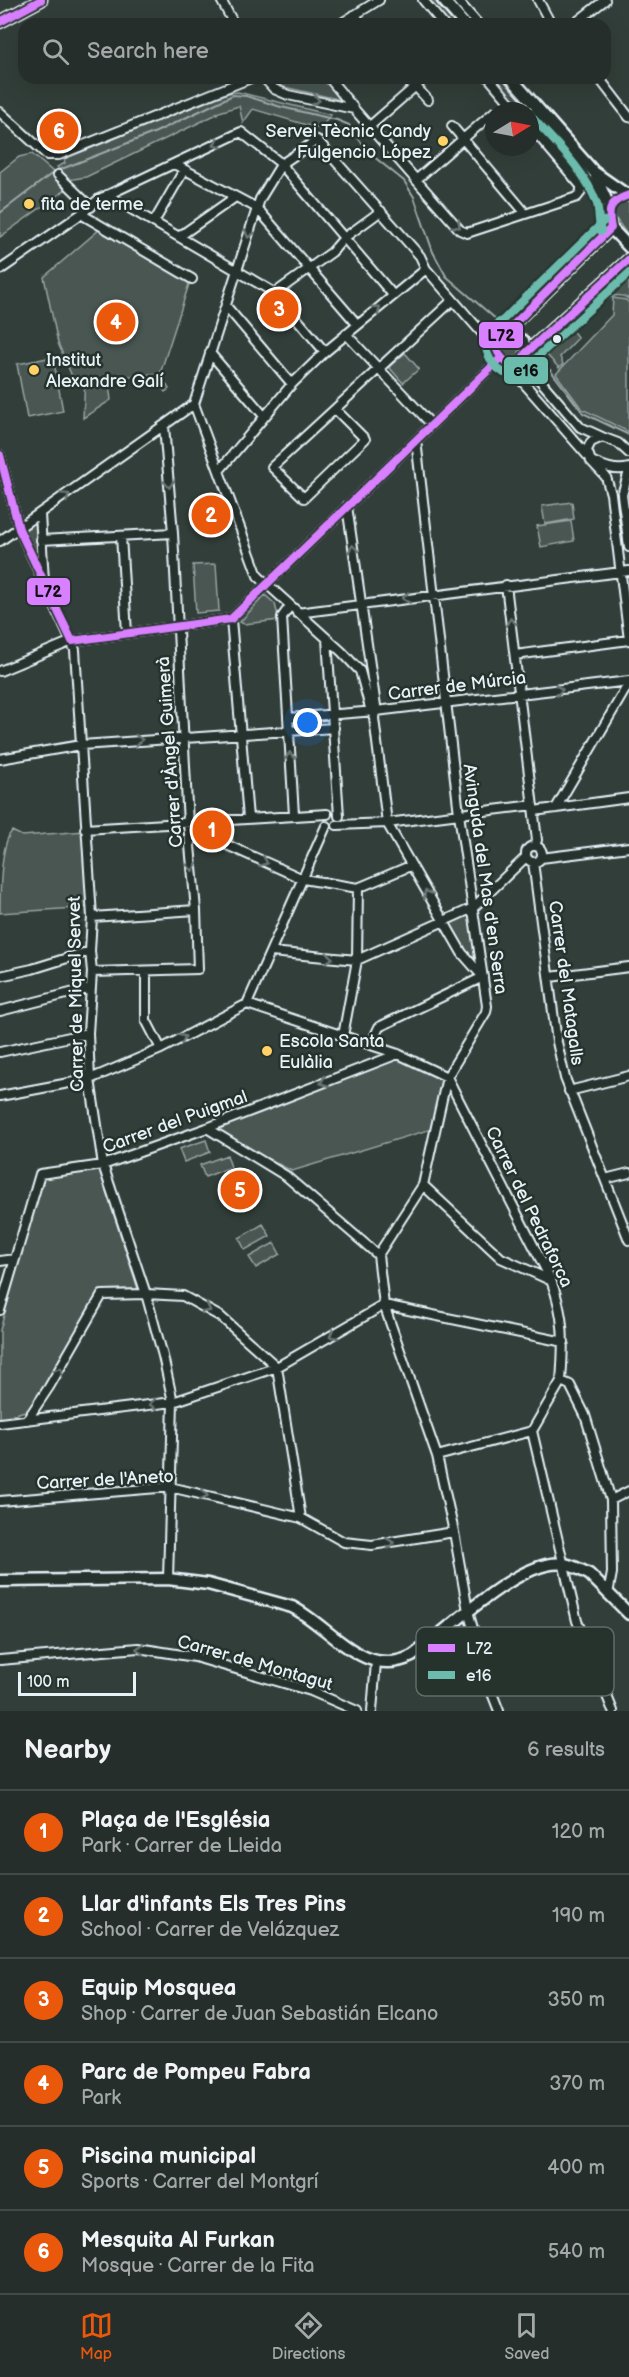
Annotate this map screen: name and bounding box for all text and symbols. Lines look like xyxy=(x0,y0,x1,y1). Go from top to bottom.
search box xyxy=(18,18,611,84)
icon: search xyxy=(39,35,72,68)
text: Search here xyxy=(87,38,209,65)
one-way arrow xyxy=(310,93,320,106)
north arrow xyxy=(485,102,539,156)
pin: 6 xyxy=(40,108,78,154)
place label: Servei Tècnic Candy Fulgencio López xyxy=(266,121,432,163)
marker: Servei Tècnic Candy Fulgencio López xyxy=(436,134,450,148)
one-way arrow xyxy=(213,136,224,148)
place label: fita de terme xyxy=(41,194,144,215)
marker: fita de terme xyxy=(22,197,36,211)
one-way arrow xyxy=(451,218,461,229)
one-way arrow xyxy=(244,228,256,239)
pin: 3 xyxy=(260,286,298,332)
pin: 4 xyxy=(96,300,136,344)
one-way arrow xyxy=(370,305,381,316)
line badge: L72 xyxy=(478,321,524,349)
text: L72 xyxy=(487,327,515,346)
unlabelled marker xyxy=(551,333,563,345)
place label: Institut Alexandre Galí xyxy=(46,350,164,392)
line badge: e16 xyxy=(503,356,549,385)
text: e16 xyxy=(513,362,539,381)
marker: Institut Alexandre Galí xyxy=(27,363,41,377)
one-way arrow xyxy=(162,480,175,489)
one-way arrow xyxy=(59,492,70,503)
pin: 2 xyxy=(192,492,230,538)
one-way arrow xyxy=(347,545,360,554)
line badge: L72 xyxy=(26,577,71,606)
text: L72 xyxy=(34,583,62,602)
one-way arrow xyxy=(401,591,410,604)
one-way arrow xyxy=(505,617,517,627)
street label: Carrer d'Àngel Guimerà xyxy=(151,656,187,849)
street label: Carrer de Múrcia xyxy=(387,667,527,705)
one-way arrow xyxy=(554,684,563,696)
your location xyxy=(293,708,322,737)
one-way arrow xyxy=(134,734,143,747)
one-way arrow xyxy=(284,752,297,761)
street label: Avinguda del Mas d'en Serra xyxy=(458,762,512,996)
pin: 1 xyxy=(192,808,232,852)
one-way arrow xyxy=(258,854,269,866)
one-way arrow xyxy=(185,863,198,872)
one-way arrow xyxy=(423,890,435,900)
street label: Carrer de Miquel Servet xyxy=(64,896,88,1092)
street label: Carrer del Matagalls xyxy=(544,899,588,1067)
one-way arrow xyxy=(325,951,334,964)
place label: Escola Santa Eulàlia xyxy=(279,1031,385,1073)
one-way arrow xyxy=(175,1034,186,1045)
marker: Escola Santa Eulàlia xyxy=(260,1044,274,1058)
one-way arrow xyxy=(319,1075,330,1087)
street label: Carrer del Puigmal xyxy=(100,1086,250,1158)
street label: Carrer del Pedraforca xyxy=(481,1123,577,1291)
pin: 5 xyxy=(220,1168,260,1212)
one-way arrow xyxy=(200,1302,211,1313)
one-way arrow xyxy=(329,1327,339,1339)
one-way arrow xyxy=(52,1367,63,1377)
one-way arrow xyxy=(148,1398,158,1410)
street label: Carrer de l'Aneto xyxy=(36,1466,174,1494)
one-way arrow xyxy=(199,1488,209,1501)
one-way arrow xyxy=(385,1537,395,1549)
legend xyxy=(416,1627,614,1696)
street label: Carrer de Montagut xyxy=(175,1631,335,1695)
text: L72 xyxy=(466,1640,493,1659)
one-way arrow xyxy=(135,1643,144,1656)
text: e16 xyxy=(466,1667,492,1686)
scale bar xyxy=(18,1669,136,1696)
text: 100 m xyxy=(27,1673,70,1692)
text: Nearby xyxy=(24,1735,111,1766)
text: 6 results xyxy=(527,1738,605,1762)
text: Plaça de l'Església xyxy=(81,1807,270,1834)
text: 1 xyxy=(39,1820,48,1844)
text: 120 m xyxy=(552,1820,605,1844)
text: Park · Carrer de Lleida xyxy=(81,1834,282,1858)
text: Llar d'infants Els Tres Pins xyxy=(81,1891,346,1918)
text: 2 xyxy=(38,1904,49,1928)
text: 190 m xyxy=(552,1904,605,1928)
text: School · Carrer de Velázquez xyxy=(81,1918,339,1942)
text: Equip Mosquea xyxy=(81,1975,236,2002)
text: 3 xyxy=(38,1988,49,2012)
text: 350 m xyxy=(548,1988,605,2012)
text: Shop · Carrer de Juan Sebastián Elcano xyxy=(81,2002,438,2026)
text: Parc de Pompeu Fabra xyxy=(81,2059,311,2086)
text: 4 xyxy=(38,2072,49,2096)
text: 370 m xyxy=(549,2072,605,2096)
text: Park xyxy=(81,2086,121,2110)
text: Piscina municipal xyxy=(81,2143,256,2170)
text: 5 xyxy=(38,2156,49,2180)
text: 400 m xyxy=(547,2156,605,2180)
text: Sports · Carrer del Montgrí xyxy=(81,2170,319,2194)
text: Mesquita Al Furkan xyxy=(81,2227,275,2254)
text: 6 xyxy=(37,2240,50,2264)
text: 540 m xyxy=(548,2240,605,2264)
text: Mosque · Carrer de la Fita xyxy=(81,2254,315,2278)
tab: Map xyxy=(80,2309,113,2364)
tab: Directions xyxy=(272,2309,345,2364)
tab: Saved xyxy=(504,2309,549,2364)

